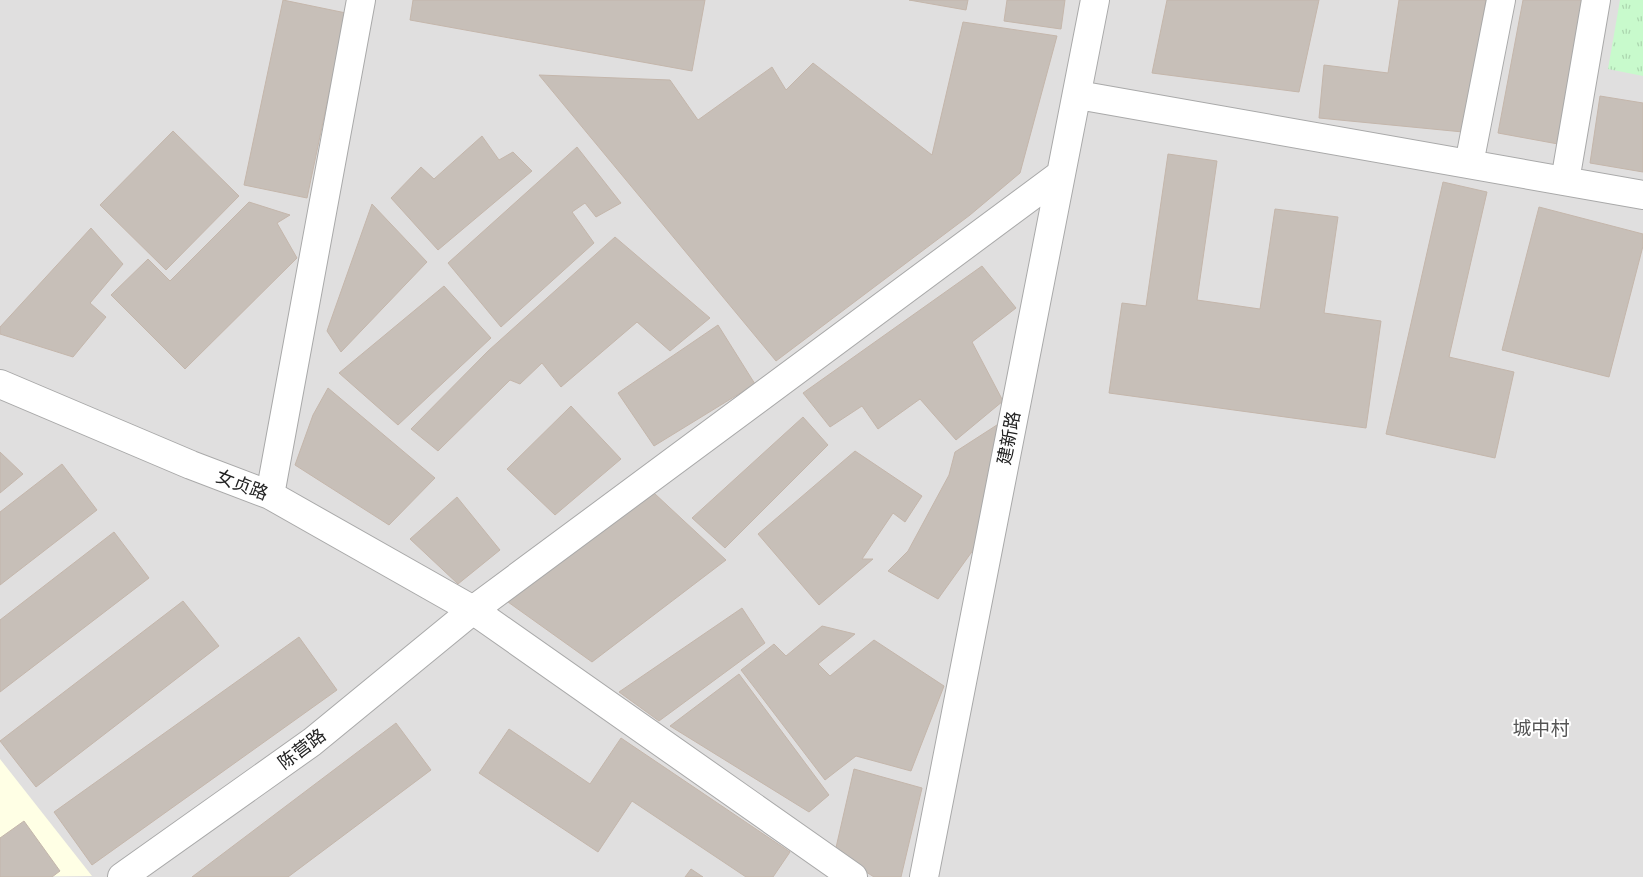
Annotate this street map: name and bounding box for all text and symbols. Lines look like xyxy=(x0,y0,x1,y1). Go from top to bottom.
street label: 建新路 xyxy=(993,409,1025,467)
street label: 女贞路 xyxy=(213,465,271,505)
district label: 城中村 xyxy=(1512,717,1570,740)
street label: 陈营路 xyxy=(274,724,330,774)

